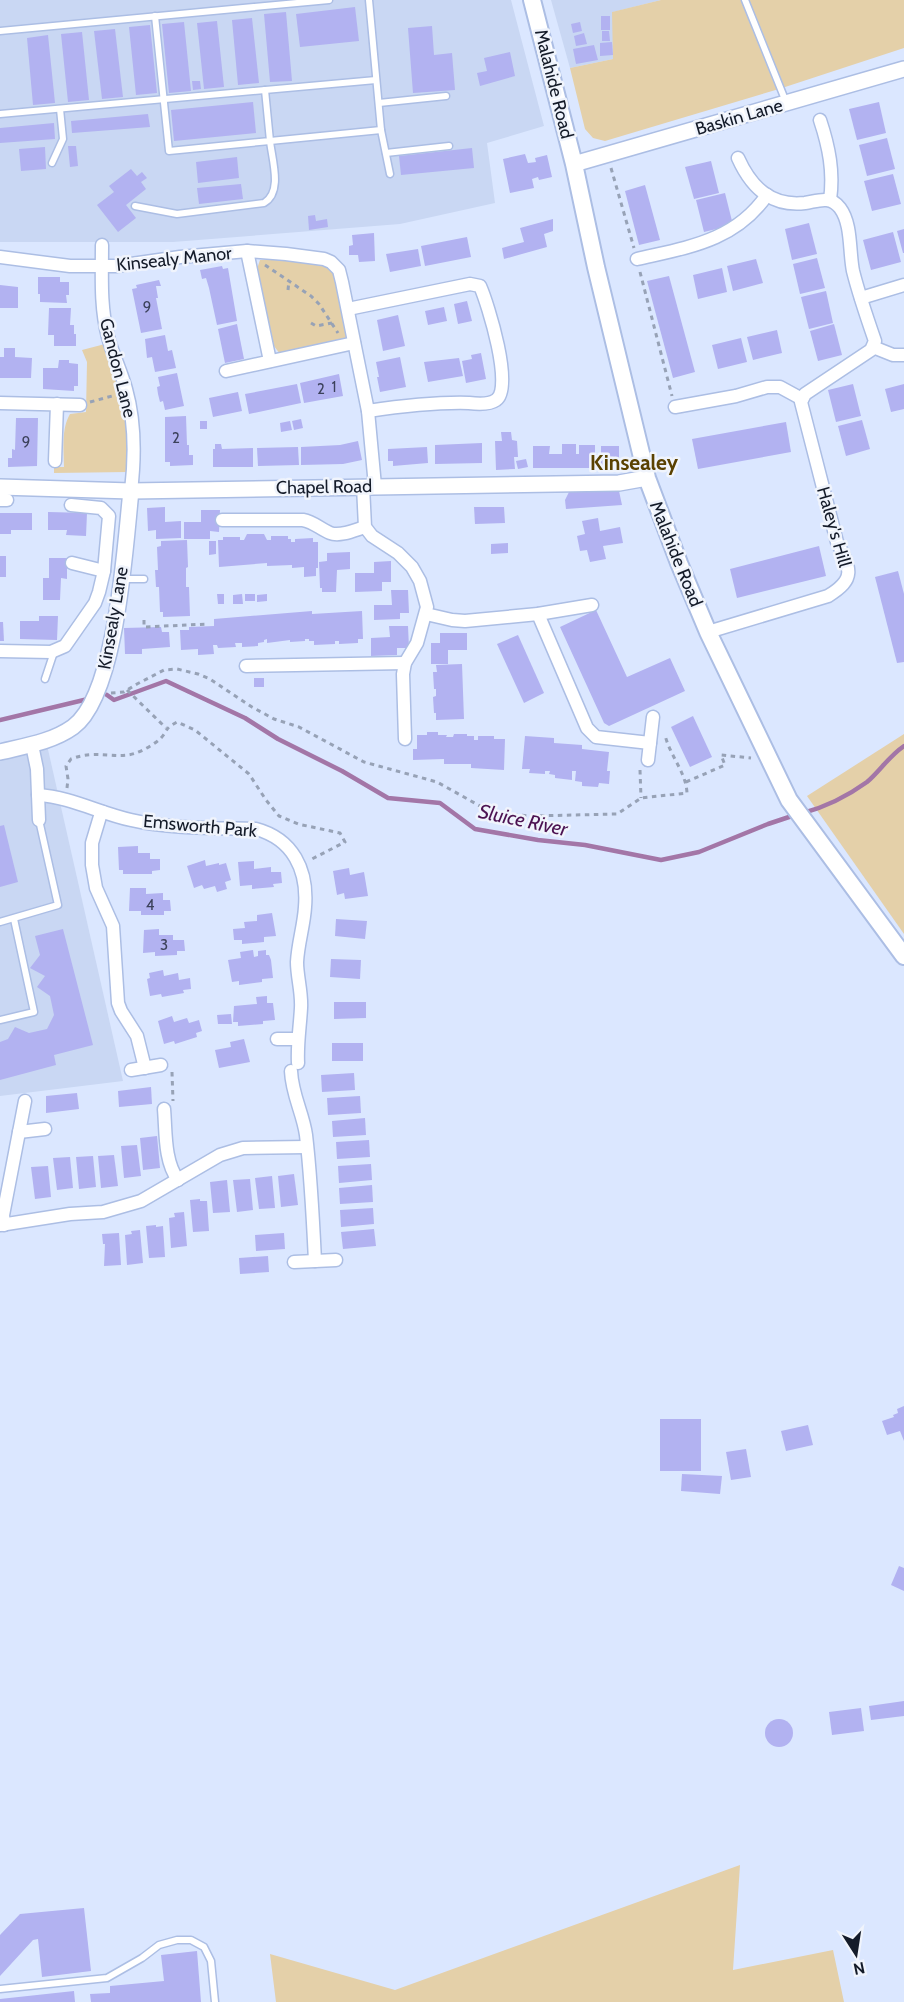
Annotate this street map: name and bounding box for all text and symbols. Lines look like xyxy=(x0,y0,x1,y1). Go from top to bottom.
street label: Malahide Road xyxy=(530,27,578,141)
street label: Baskin Lane xyxy=(693,94,785,140)
street label: Kinsealy Manor xyxy=(115,242,233,276)
house number: 9 xyxy=(143,298,151,316)
street label: Gandon Lane xyxy=(95,316,141,420)
house number: 1 xyxy=(332,378,336,396)
house number: 2 xyxy=(317,380,325,398)
house number: 2 xyxy=(172,429,180,447)
house number: 9 xyxy=(22,433,30,451)
district label: Kinsealey xyxy=(590,450,679,475)
street label: Chapel Road xyxy=(276,475,372,499)
street label: Haley's Hill xyxy=(812,484,856,571)
street label: Malahide Road xyxy=(645,498,707,610)
street label: Kinsealy Lane xyxy=(93,565,133,671)
water label: Sluice River xyxy=(476,799,570,841)
street label: Emsworth Park xyxy=(142,810,259,842)
house number: 4 xyxy=(146,896,155,914)
house number: 3 xyxy=(160,936,168,954)
north arrow xyxy=(826,1924,886,1984)
text: N xyxy=(852,1958,867,1979)

